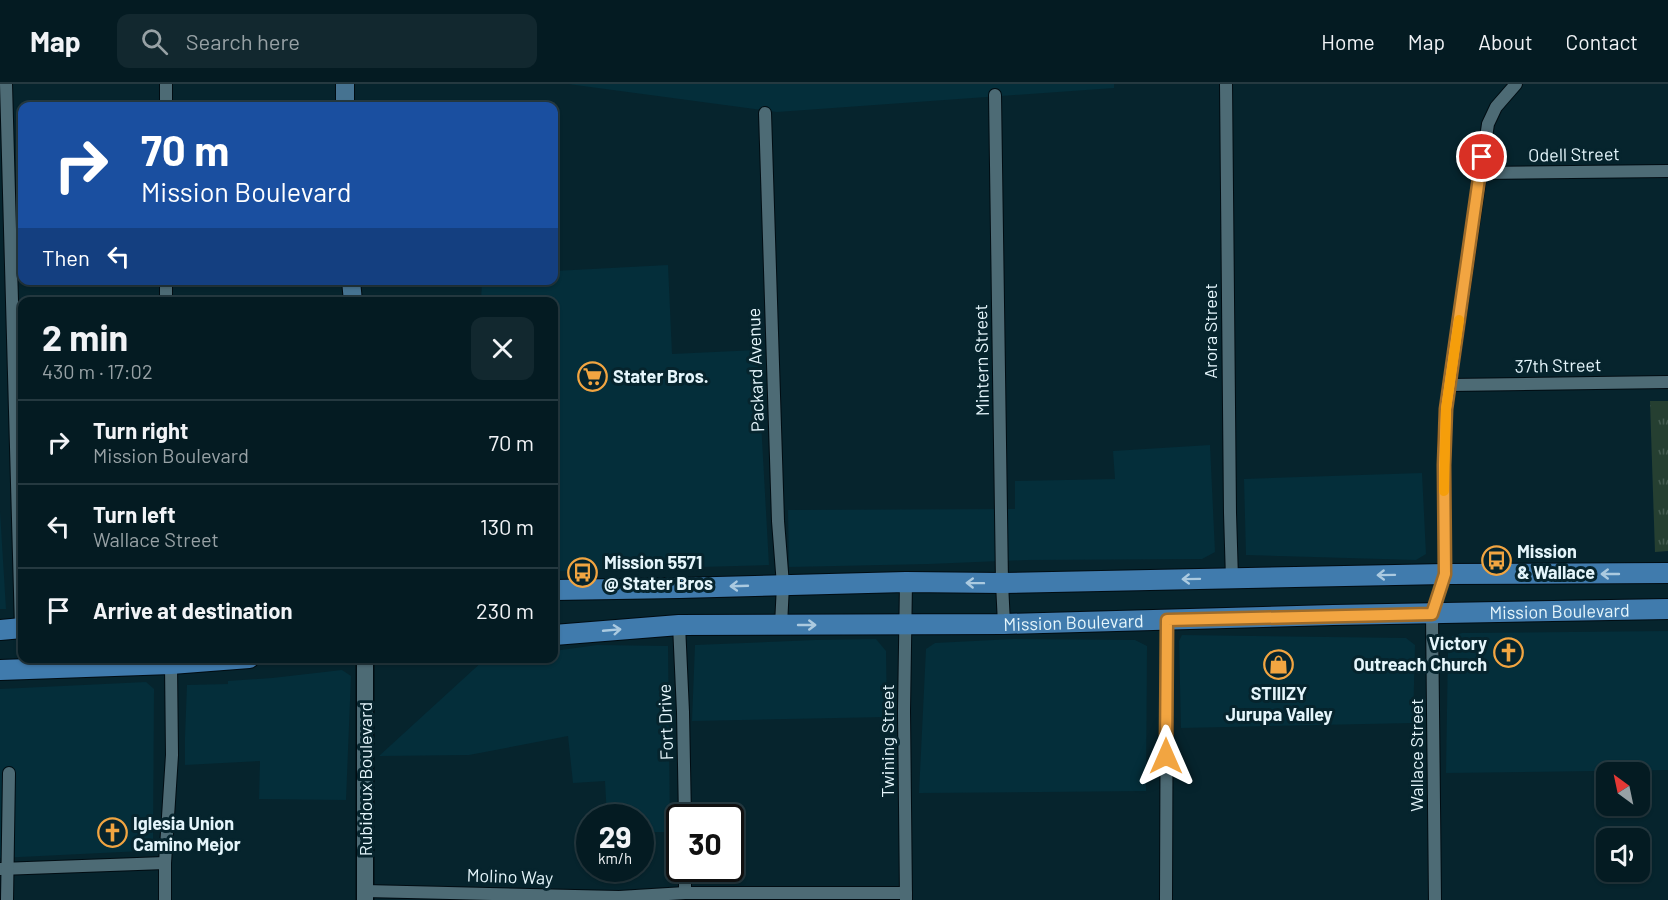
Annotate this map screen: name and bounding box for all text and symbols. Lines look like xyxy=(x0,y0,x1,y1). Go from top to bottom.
search box xyxy=(117,14,537,68)
text: Map xyxy=(30,24,81,58)
icon: search xyxy=(138,25,171,58)
text: Search here xyxy=(186,28,300,54)
text: Home xyxy=(1321,29,1375,54)
text: Map xyxy=(1408,29,1445,54)
text: About xyxy=(1478,29,1533,54)
text: Contact xyxy=(1566,29,1638,54)
text: 70 m xyxy=(141,124,229,174)
icon: right xyxy=(42,126,120,204)
pin xyxy=(1456,131,1507,182)
icon: arrive xyxy=(1465,140,1498,173)
street label: Odell Street xyxy=(1528,142,1620,166)
text: Mission Boulevard xyxy=(141,175,351,207)
icon: left xyxy=(102,240,135,273)
text: Then xyxy=(42,244,90,270)
street label: Arora Street xyxy=(1199,283,1221,379)
street label: Mintern Street xyxy=(969,304,993,416)
street label: Packard Avenue xyxy=(742,307,768,433)
text: 2 min xyxy=(42,315,128,358)
button: close xyxy=(471,317,534,380)
street label: 37th Street xyxy=(1514,353,1602,377)
text: 430 m · 17:02 xyxy=(42,359,153,383)
supermarket icon: Stater Bros. xyxy=(576,360,608,392)
place label: Stater Bros. xyxy=(613,365,709,387)
text: Turn right xyxy=(93,417,188,443)
icon: right xyxy=(42,426,75,459)
text: 70 m xyxy=(489,429,534,455)
text: Mission Boulevard xyxy=(93,443,249,467)
text: Turn left xyxy=(93,501,176,527)
icon: left xyxy=(42,510,75,543)
text: 130 m xyxy=(480,513,534,539)
text: Wallace Street xyxy=(93,527,219,551)
place label: Mission & Wallace xyxy=(1517,540,1595,583)
bus stop icon: Mission & Wallace xyxy=(1480,545,1512,577)
place label: Mission 5571 @ Stater Bros xyxy=(604,551,713,594)
bus stop icon: Mission 5571 @ Stater Bros xyxy=(567,556,599,588)
one-way arrow xyxy=(1600,568,1620,580)
one-way arrow xyxy=(1377,569,1397,581)
one-way arrow xyxy=(1182,574,1202,585)
one-way arrow xyxy=(966,577,986,589)
one-way arrow xyxy=(729,581,749,592)
icon: arrive xyxy=(42,594,75,627)
text: Arrive at destination xyxy=(93,597,292,623)
text: 230 m xyxy=(476,597,534,623)
street label: Mission Boulevard xyxy=(1489,599,1630,623)
street label: Mission Boulevard xyxy=(1003,609,1144,635)
one-way arrow xyxy=(796,619,816,630)
one-way arrow xyxy=(601,624,621,635)
place label: Victory Outreach Church xyxy=(1353,632,1487,675)
church icon: Victory Outreach Church xyxy=(1492,637,1524,669)
shop icon: STIIIZY Jurupa Valley xyxy=(1263,648,1295,680)
place label: STIIIZY Jurupa Valley xyxy=(1225,682,1333,725)
street label: Fort Drive xyxy=(653,683,677,761)
street label: Twining Street xyxy=(876,684,898,798)
street label: Wallace Street xyxy=(1405,698,1427,812)
street label: Rubidoux Boulevard xyxy=(354,702,376,856)
position arrow xyxy=(1134,724,1198,788)
north arrow xyxy=(1596,762,1650,816)
map controls xyxy=(1596,762,1650,882)
speed limit sign: 30 xyxy=(666,804,744,882)
place label: Iglesia Union Camino Mejor xyxy=(133,812,241,855)
church icon: Iglesia Union Camino Mejor xyxy=(96,817,128,849)
text: 29 xyxy=(599,818,631,854)
button: sound xyxy=(1596,828,1650,882)
text: km/h xyxy=(598,849,632,867)
street label: Molino Way xyxy=(466,863,554,889)

